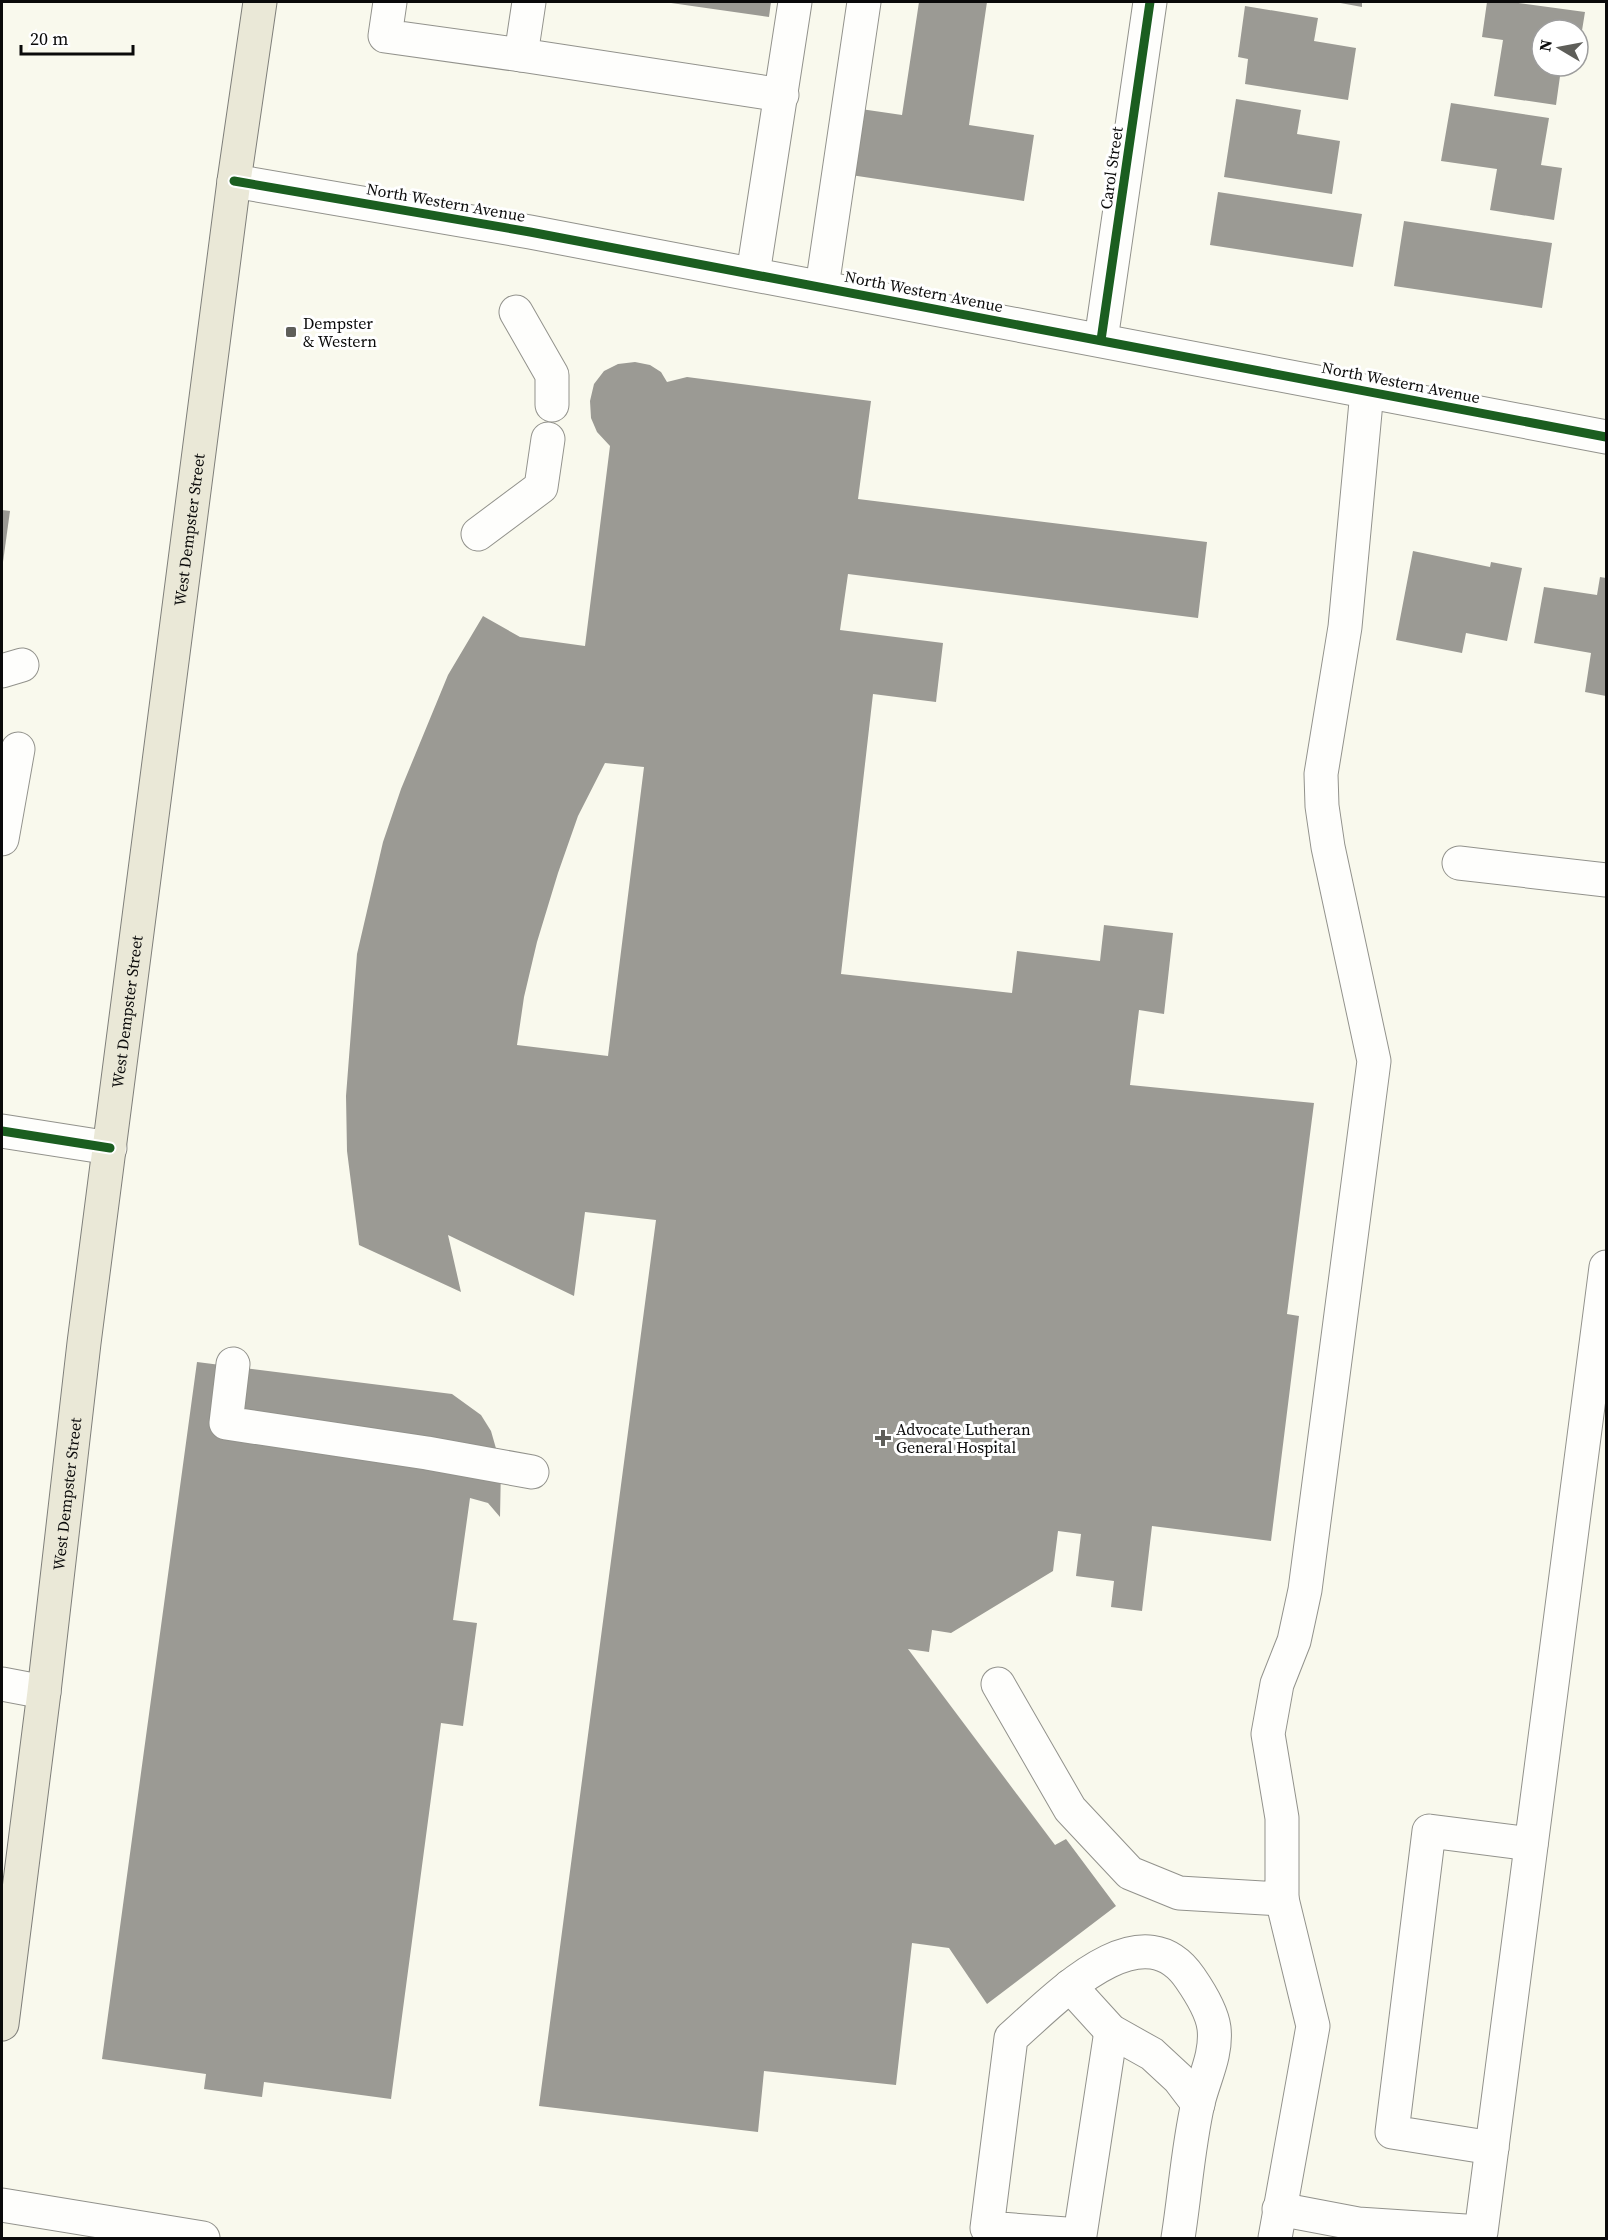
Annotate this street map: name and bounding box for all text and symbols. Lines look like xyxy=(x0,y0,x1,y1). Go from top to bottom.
scale bar xyxy=(21,18,134,56)
north arrow xyxy=(1530,18,1590,78)
text: 20 m xyxy=(30,26,68,51)
text: N xyxy=(1533,37,1557,53)
street label: Carol Street xyxy=(1094,124,1128,211)
street label: North Western Avenue xyxy=(365,177,527,227)
street label: North Western Avenue xyxy=(843,265,1005,317)
place label: Dempster & Western xyxy=(303,312,377,352)
marker: Dempster & Western xyxy=(284,325,298,339)
street label: North Western Avenue xyxy=(1320,356,1482,408)
street label: West Dempster Street xyxy=(168,451,210,607)
street label: West Dempster Street xyxy=(106,933,148,1089)
street label: West Dempster Street xyxy=(47,1416,86,1572)
place label: Advocate Lutheran General Hospital xyxy=(896,1418,1031,1458)
marker: Advocate Lutheran General Hospital xyxy=(874,1429,892,1447)

